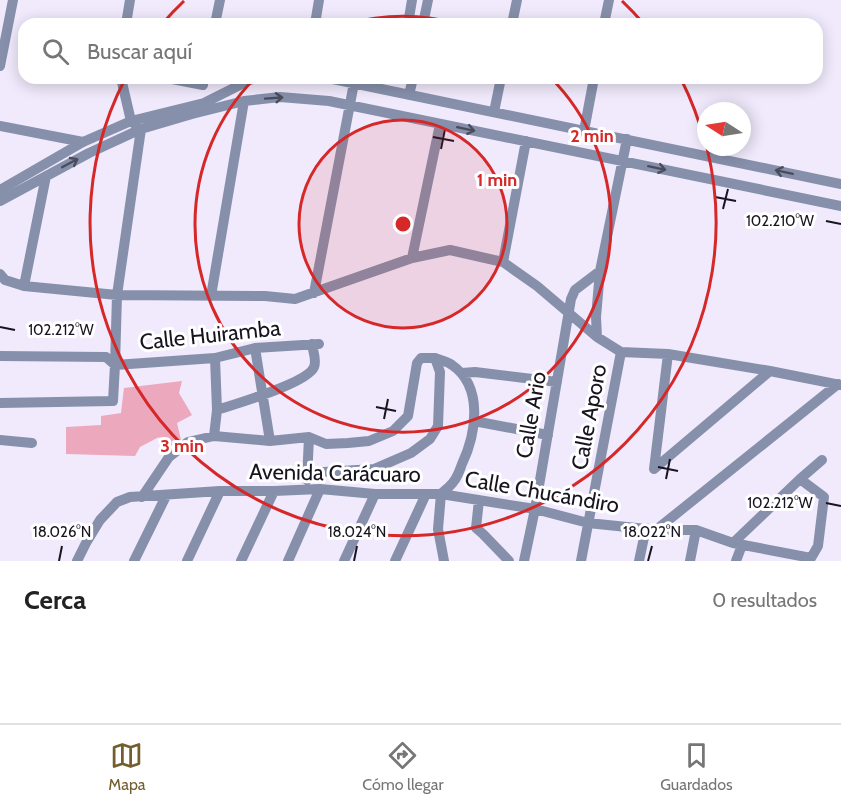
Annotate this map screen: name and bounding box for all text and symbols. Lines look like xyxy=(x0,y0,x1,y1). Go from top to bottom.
search box xyxy=(18,18,823,84)
icon: search xyxy=(39,35,72,68)
text: Buscar aquí xyxy=(87,38,192,65)
one-way arrow xyxy=(264,93,284,104)
north arrow xyxy=(697,102,751,156)
one-way arrow xyxy=(456,124,475,135)
text: 2 min xyxy=(570,125,614,147)
one-way arrow xyxy=(61,157,78,169)
one-way arrow xyxy=(647,163,667,174)
one-way arrow xyxy=(774,166,794,177)
text: 1 min xyxy=(477,169,517,191)
text: 102.210°W xyxy=(746,212,815,230)
centre of rings xyxy=(393,214,413,234)
street label: Calle Huiramba xyxy=(138,314,282,356)
text: 102.212°W xyxy=(28,321,95,339)
street label: Calle Aporo xyxy=(566,362,612,472)
street label: Calle Ario xyxy=(510,369,552,461)
text: 3 min xyxy=(160,435,204,457)
street label: Avenida Carácuaro xyxy=(249,458,421,488)
street label: Calle Chucándiro xyxy=(463,465,621,519)
text: 102.212°W xyxy=(747,494,814,512)
text: 18.026°N xyxy=(33,523,91,541)
text: 18.024°N xyxy=(328,523,386,541)
text: 18.022°N xyxy=(623,523,681,541)
text: Cerca xyxy=(24,584,86,616)
text: 0 resultados xyxy=(712,588,817,612)
tab: Mapa xyxy=(108,739,146,794)
tab: Cómo llegar xyxy=(362,739,443,794)
tab: Guardados xyxy=(660,739,733,794)

